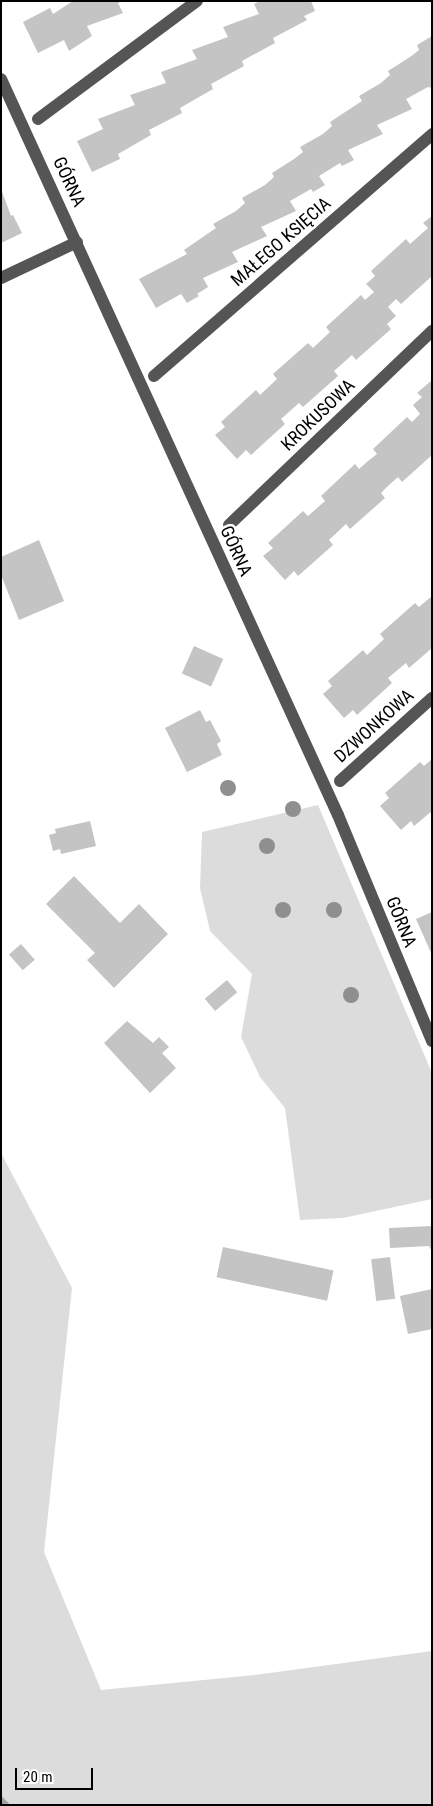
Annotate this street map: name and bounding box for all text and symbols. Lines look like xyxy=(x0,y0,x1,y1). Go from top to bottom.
street label: GÓRNA xyxy=(48,154,90,210)
street label: MAŁEGO KSIĘCIA xyxy=(227,193,335,291)
street label: KROKUSOWA xyxy=(277,375,359,455)
street label: GÓRNA xyxy=(215,523,257,579)
street label: DZWONKOWA xyxy=(330,685,418,767)
street label: GÓRNA xyxy=(381,894,421,950)
scale bar xyxy=(18,1758,95,1790)
text: 20 m xyxy=(23,1768,53,1786)

